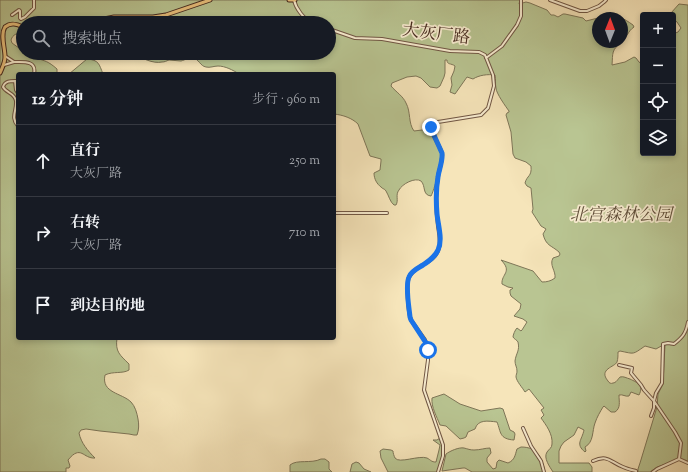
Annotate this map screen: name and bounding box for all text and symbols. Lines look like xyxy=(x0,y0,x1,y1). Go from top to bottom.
north arrow xyxy=(592,12,628,48)
map controls xyxy=(640,12,676,156)
button: + xyxy=(640,12,676,48)
search box xyxy=(16,16,336,60)
street label: 大灰厂路 xyxy=(401,19,471,51)
icon: search xyxy=(30,27,52,49)
text: 搜索地点 xyxy=(62,29,122,50)
button: − xyxy=(640,48,676,84)
button: locate xyxy=(640,84,676,120)
text: 12 分钟 xyxy=(32,88,83,112)
text: 步行 · 960 m xyxy=(252,91,320,109)
route end xyxy=(422,118,440,136)
button: layers xyxy=(640,120,676,156)
text: 直行 xyxy=(70,141,100,162)
icon: ahead xyxy=(32,150,54,172)
text: 250 m xyxy=(289,152,320,170)
text: 大灰厂路 xyxy=(70,165,122,183)
park label: 北宫森林公园 xyxy=(570,204,675,228)
text: 右转 xyxy=(70,213,100,234)
icon: right xyxy=(32,222,54,244)
text: 710 m xyxy=(289,224,320,242)
text: 大灰厂路 xyxy=(70,237,122,255)
icon: arrive xyxy=(32,294,54,316)
text: 到达目的地 xyxy=(70,296,145,317)
route start xyxy=(419,341,437,359)

